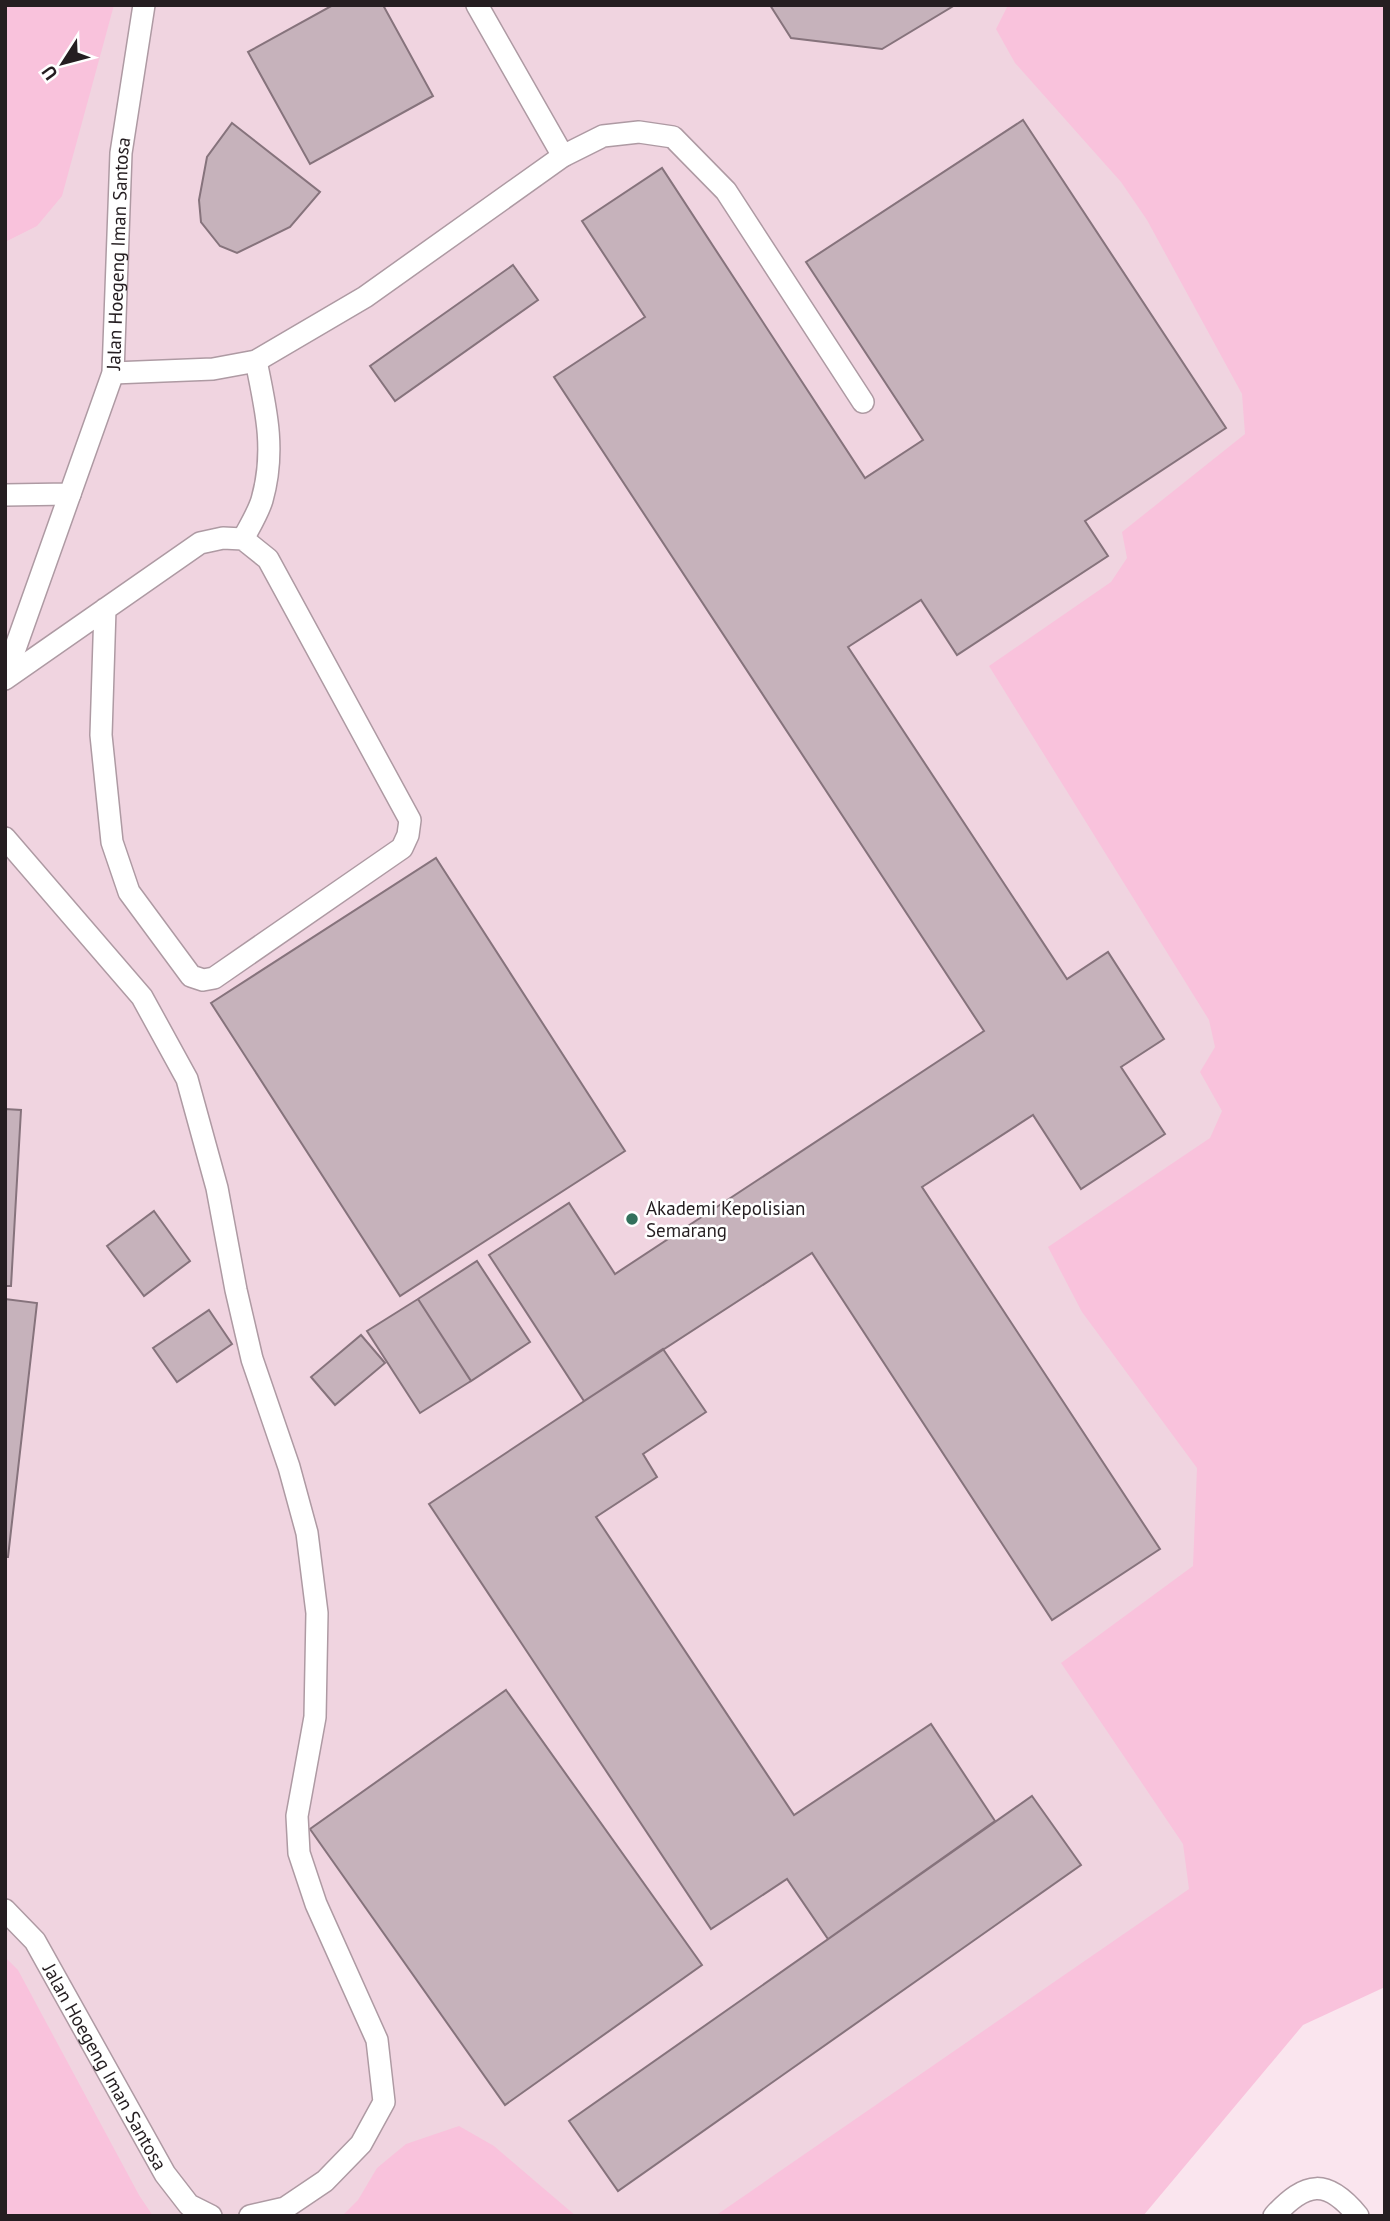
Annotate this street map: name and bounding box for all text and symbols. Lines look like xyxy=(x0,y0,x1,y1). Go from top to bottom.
north arrow xyxy=(28,28,98,98)
text: U xyxy=(36,61,62,85)
street label: Jalan Hoegeng Iman Santosa xyxy=(101,135,135,371)
place label: Akademi Kepolisian Semarang xyxy=(646,1196,805,1242)
marker: Akademi Kepolisian Semarang xyxy=(624,1211,640,1227)
street label: Jalan Hoegeng Iman Santosa xyxy=(37,1958,172,2174)

